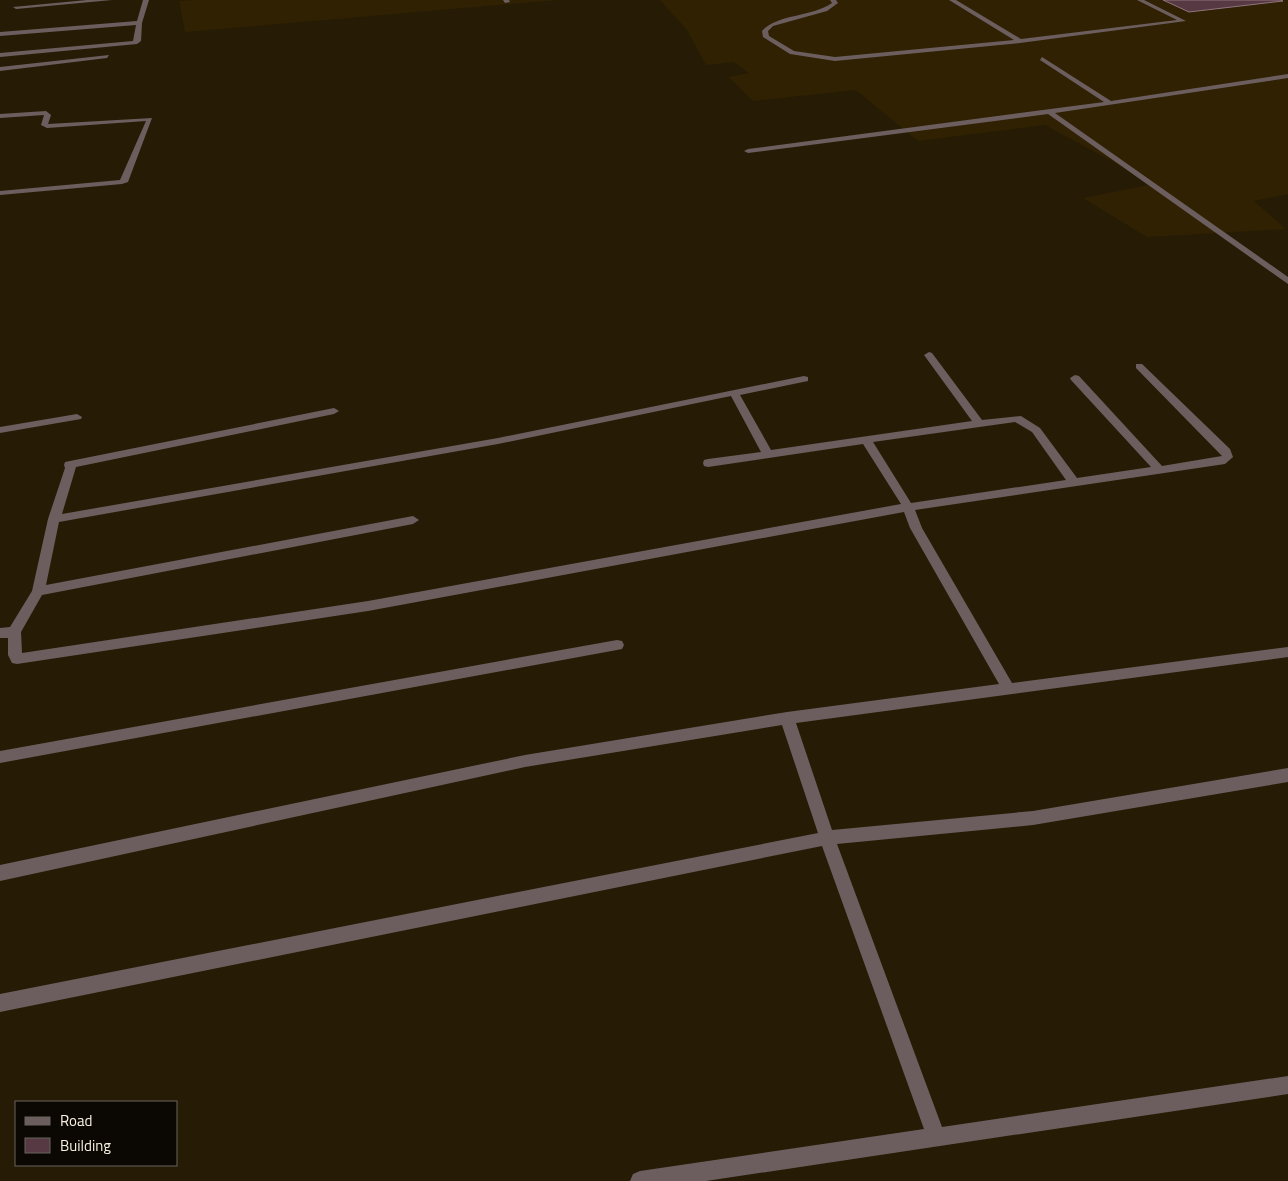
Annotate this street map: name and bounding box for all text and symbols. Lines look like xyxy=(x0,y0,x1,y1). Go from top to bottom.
legend xyxy=(15,1101,178,1166)
text: Road xyxy=(60,1109,92,1132)
text: Building xyxy=(60,1134,111,1157)

